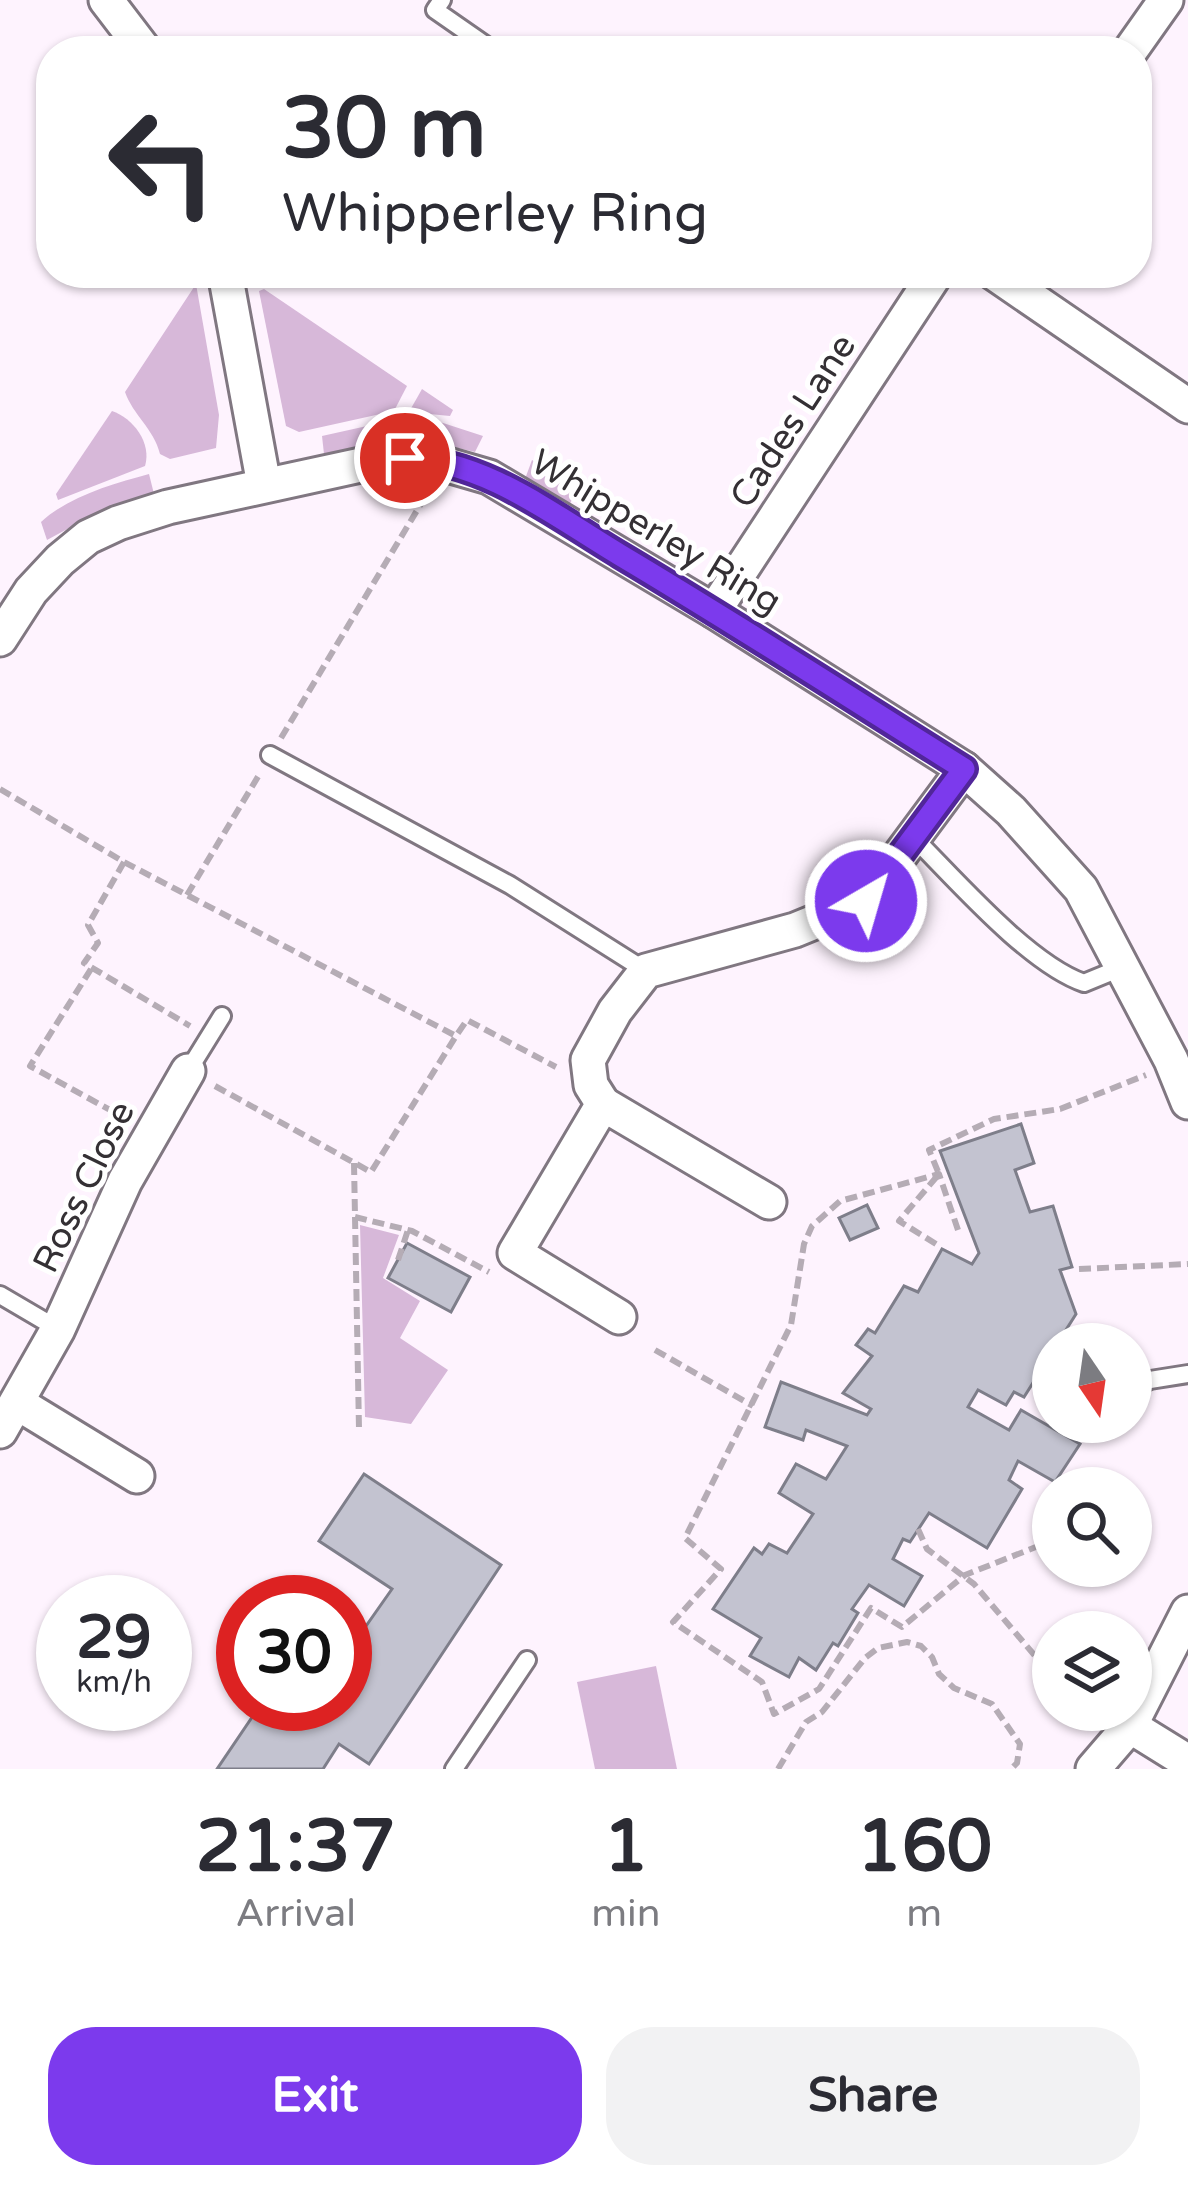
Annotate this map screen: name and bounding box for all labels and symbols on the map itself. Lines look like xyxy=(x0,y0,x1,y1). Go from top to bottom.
street label: Cades Lane xyxy=(721,326,865,516)
pin xyxy=(354,407,456,509)
street label: Whipperley Ring xyxy=(523,440,789,624)
position arrow xyxy=(803,838,929,964)
street label: Ross Close xyxy=(24,1094,144,1280)
north arrow xyxy=(1032,1323,1152,1443)
speed limit sign: 30 xyxy=(216,1575,372,1731)

